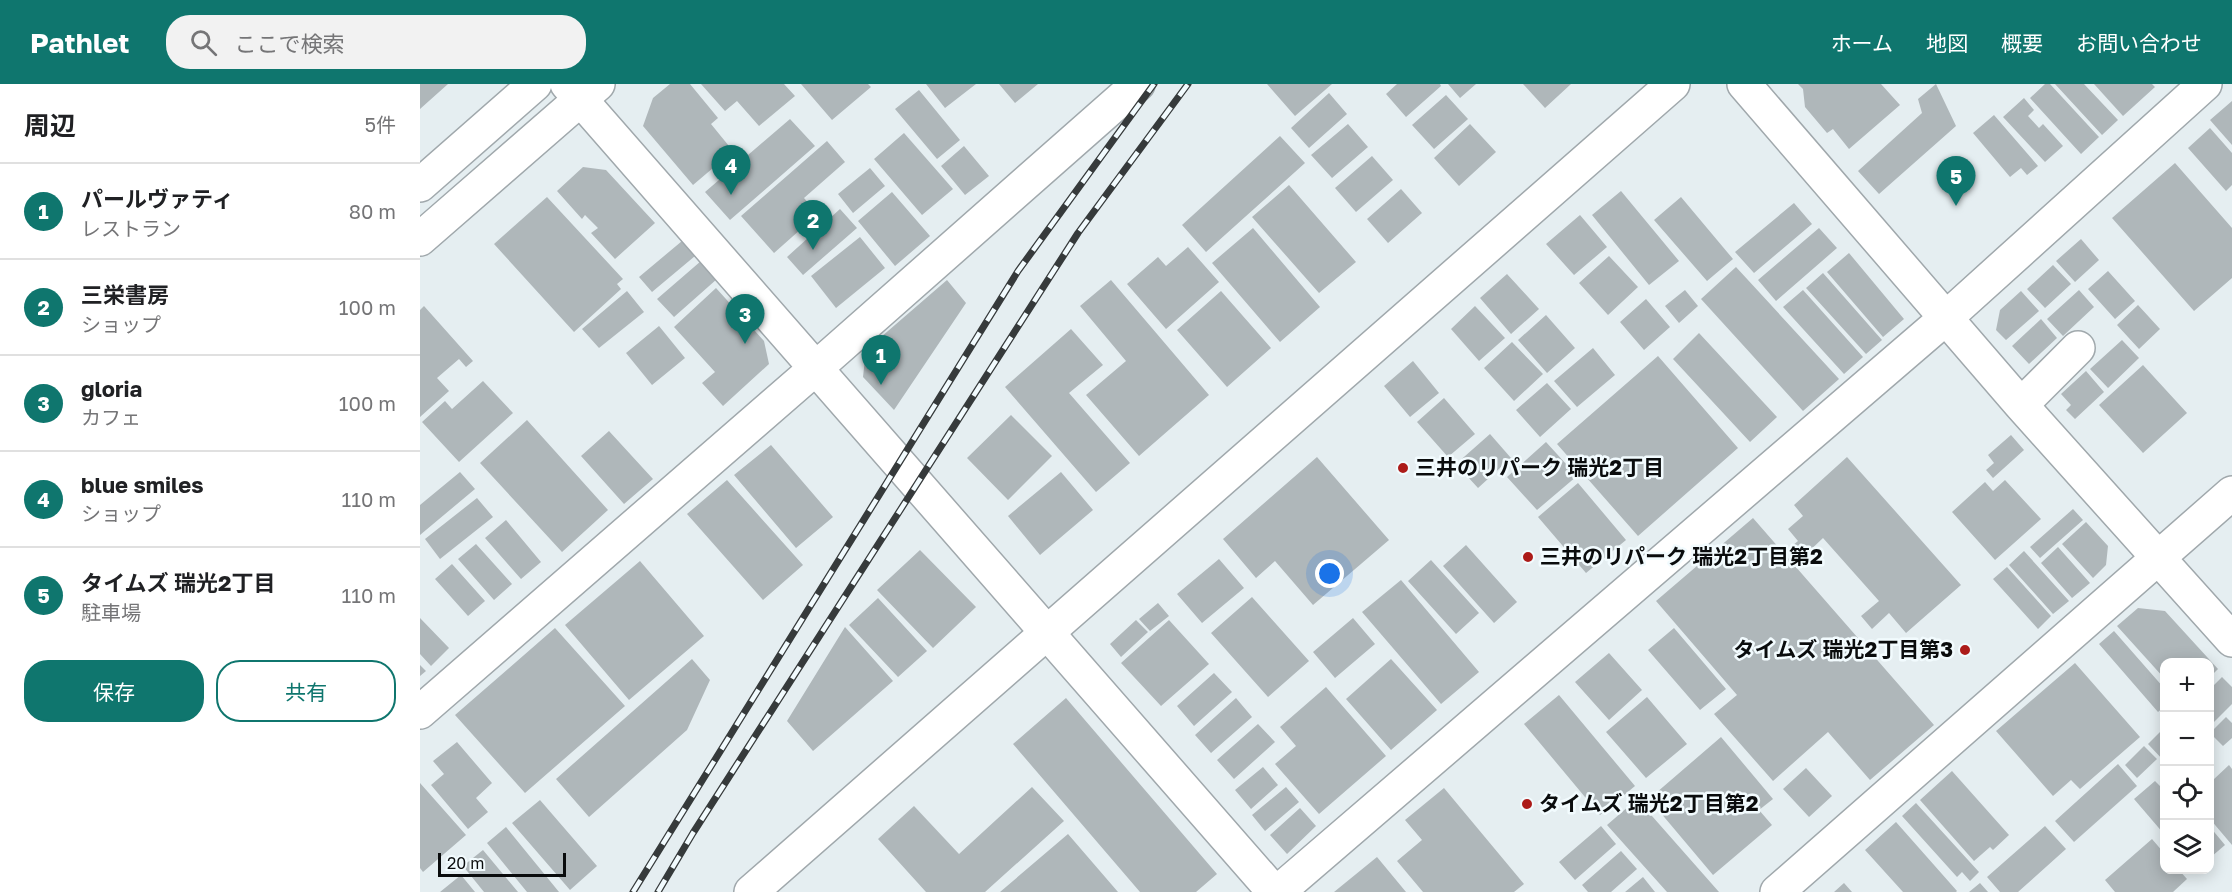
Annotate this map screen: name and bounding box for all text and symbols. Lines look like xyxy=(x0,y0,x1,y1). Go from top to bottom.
search box xyxy=(166,15,586,69)
text: Pathlet xyxy=(30,26,130,59)
icon: search xyxy=(187,26,220,59)
text: ここで検索 xyxy=(235,30,345,57)
text: ホーム xyxy=(1831,30,1893,56)
text: 地図 xyxy=(1926,30,1968,56)
text: 概要 xyxy=(2001,30,2043,56)
text: お問い合わせ xyxy=(2076,30,2202,56)
text: 周辺 xyxy=(24,110,76,141)
text: 5件 xyxy=(364,112,396,136)
pin: 4 xyxy=(712,146,750,195)
pin: 5 xyxy=(1936,156,1976,206)
text: パールヴァティ xyxy=(81,185,234,212)
text: 1 xyxy=(38,199,49,223)
text: 80 m xyxy=(349,199,396,223)
pin: 2 xyxy=(794,200,832,250)
text: レストラン xyxy=(81,216,181,240)
text: 三栄書房 xyxy=(81,281,169,308)
pin: 3 xyxy=(726,294,764,344)
text: 2 xyxy=(37,295,50,319)
text: 100 m xyxy=(339,295,396,319)
text: ショップ xyxy=(81,312,161,336)
pin: 1 xyxy=(862,336,900,385)
text: gloria xyxy=(81,375,142,402)
text: 3 xyxy=(37,391,50,415)
text: 100 m xyxy=(339,391,396,415)
text: カフェ xyxy=(81,405,141,429)
place label: 三井のリパーク 瑞光2丁目 xyxy=(1415,454,1664,480)
marker: 三井のリパーク 瑞光2丁目 xyxy=(1396,461,1410,475)
text: blue smiles xyxy=(81,471,204,498)
text: 4 xyxy=(37,487,50,511)
text: 110 m xyxy=(342,487,396,511)
text: ショップ xyxy=(81,501,161,525)
place label: 三井のリパーク 瑞光2丁目第2 xyxy=(1540,543,1823,569)
marker: 三井のリパーク 瑞光2丁目第2 xyxy=(1521,550,1535,564)
your location xyxy=(1315,559,1344,588)
text: タイムズ 瑞光2丁目 xyxy=(81,569,275,596)
text: 5 xyxy=(37,583,50,607)
text: 110 m xyxy=(342,583,396,607)
text: 駐車場 xyxy=(81,600,141,624)
place label: タイムズ 瑞光2丁目第3 xyxy=(1734,636,1953,662)
marker: タイムズ 瑞光2丁目第3 xyxy=(1958,643,1972,657)
map controls xyxy=(2160,658,2214,874)
button: + xyxy=(2160,658,2214,712)
button: 保存 xyxy=(24,660,204,722)
button: 共有 xyxy=(216,660,396,722)
button: − xyxy=(2160,712,2214,766)
button: locate xyxy=(2160,766,2214,820)
place label: タイムズ 瑞光2丁目第2 xyxy=(1539,790,1759,816)
marker: タイムズ 瑞光2丁目第2 xyxy=(1520,797,1534,811)
button: layers xyxy=(2160,820,2214,874)
scale bar xyxy=(438,850,566,878)
text: 20 m xyxy=(447,853,484,873)

